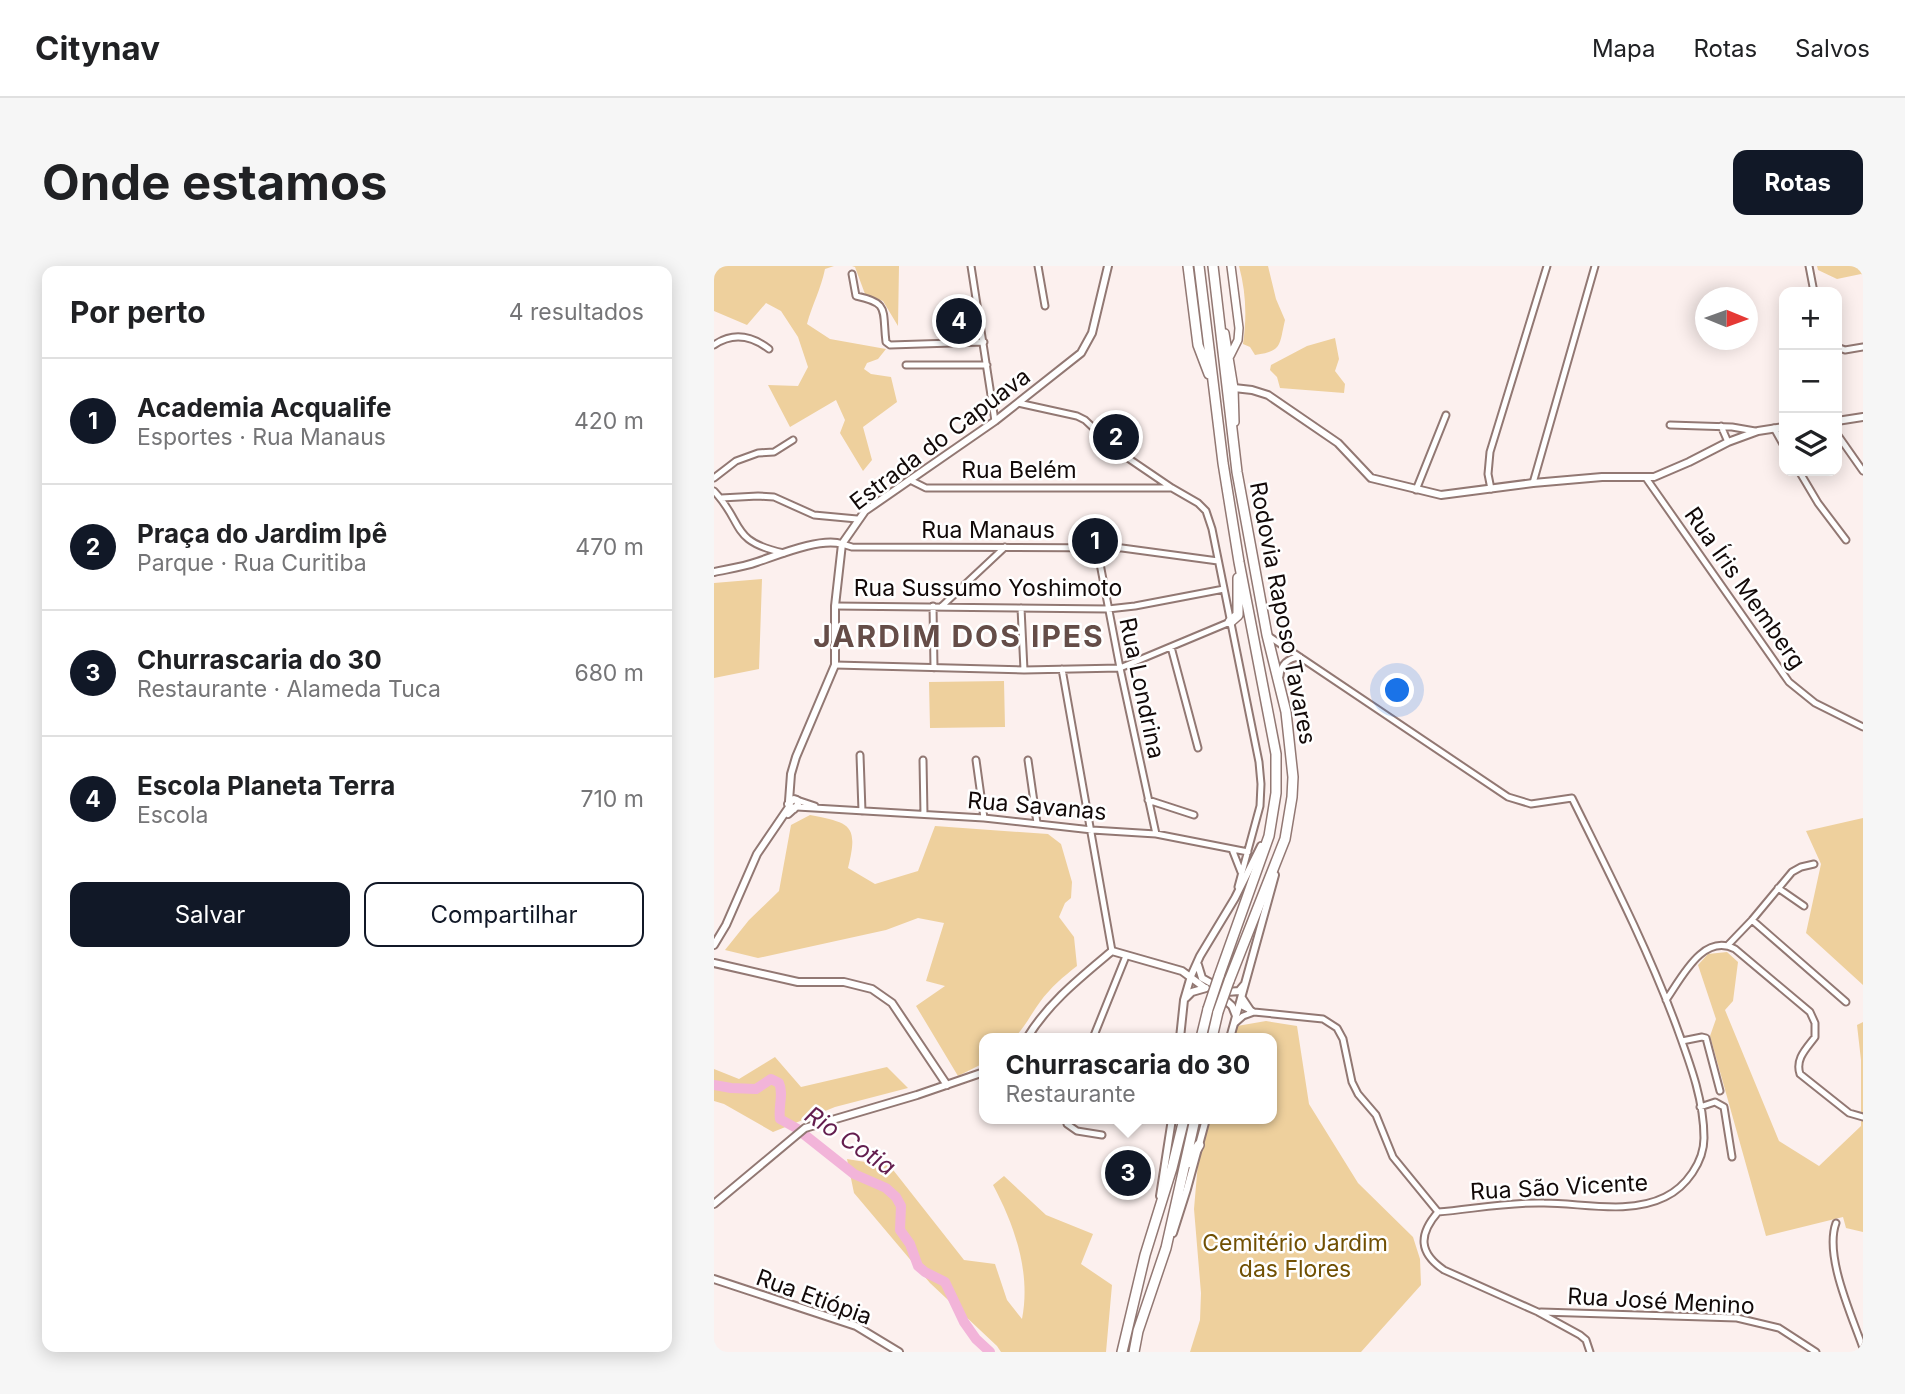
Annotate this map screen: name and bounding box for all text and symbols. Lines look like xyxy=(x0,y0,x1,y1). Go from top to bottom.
text: Citynav xyxy=(35,28,160,68)
text: Mapa xyxy=(1592,34,1656,63)
text: Rotas xyxy=(1694,34,1757,63)
text: Salvos xyxy=(1795,34,1870,63)
button: Rotas xyxy=(1733,150,1863,215)
text: Onde estamos xyxy=(42,153,387,212)
north arrow xyxy=(1695,287,1758,350)
map controls xyxy=(1779,287,1842,476)
button: + xyxy=(1779,287,1842,350)
text: Por perto xyxy=(70,294,206,330)
pin: 4 xyxy=(936,295,982,347)
text: 4 resultados xyxy=(509,298,644,326)
button: − xyxy=(1779,350,1842,413)
street label: Estrada do Capuava xyxy=(844,362,1036,516)
text: Academia Acqualife xyxy=(137,392,392,423)
text: 1 xyxy=(88,407,98,435)
text: 420 m xyxy=(574,407,644,435)
pin: 2 xyxy=(1093,411,1139,463)
button: layers xyxy=(1779,413,1842,476)
text: Esportes · Rua Manaus xyxy=(137,423,386,451)
street label: Rua Belém xyxy=(961,456,1077,484)
street label: Rodovia Raposo Tavares xyxy=(1244,479,1322,747)
street label: Rua Íris Memberg xyxy=(1679,502,1811,674)
pin: 1 xyxy=(1072,515,1118,567)
street label: Rua Manaus xyxy=(921,516,1055,544)
text: Praça do Jardim Ipê xyxy=(137,518,387,549)
text: 2 xyxy=(86,533,100,561)
text: 470 m xyxy=(575,533,644,561)
text: Parque · Rua Curitiba xyxy=(137,549,367,577)
street label: Rua Sussumo Yoshimoto xyxy=(854,574,1122,602)
street label: Rua Londrina xyxy=(1113,615,1171,761)
district label: JARDIM DOS IPES xyxy=(813,618,1105,654)
text: Churrascaria do 30 xyxy=(137,644,382,675)
text: 3 xyxy=(86,659,100,687)
text: 680 m xyxy=(574,659,644,687)
your location xyxy=(1380,673,1414,707)
text: Restaurante · Alameda Tuca xyxy=(137,675,441,703)
text: Escola Planeta Terra xyxy=(137,770,395,801)
text: 4 xyxy=(85,785,101,813)
text: 710 m xyxy=(581,785,644,813)
street label: Rua Savanas xyxy=(966,786,1108,826)
text: Escola xyxy=(137,801,208,829)
button: Salvar xyxy=(70,882,350,947)
button: Compartilhar xyxy=(364,882,644,947)
popup xyxy=(979,1033,1277,1124)
text: Churrascaria do 30 xyxy=(1006,1049,1250,1080)
text: Restaurante xyxy=(1006,1080,1136,1108)
water label: Rio Cotia xyxy=(800,1100,901,1181)
pin: 3 xyxy=(1105,1147,1151,1199)
street label: Rua São Vicente xyxy=(1469,1168,1649,1206)
park label: Cemitério Jardim das Flores xyxy=(1202,1229,1388,1283)
street label: Rua Etiópia xyxy=(752,1263,876,1331)
street label: Rua José Menino xyxy=(1567,1282,1755,1320)

